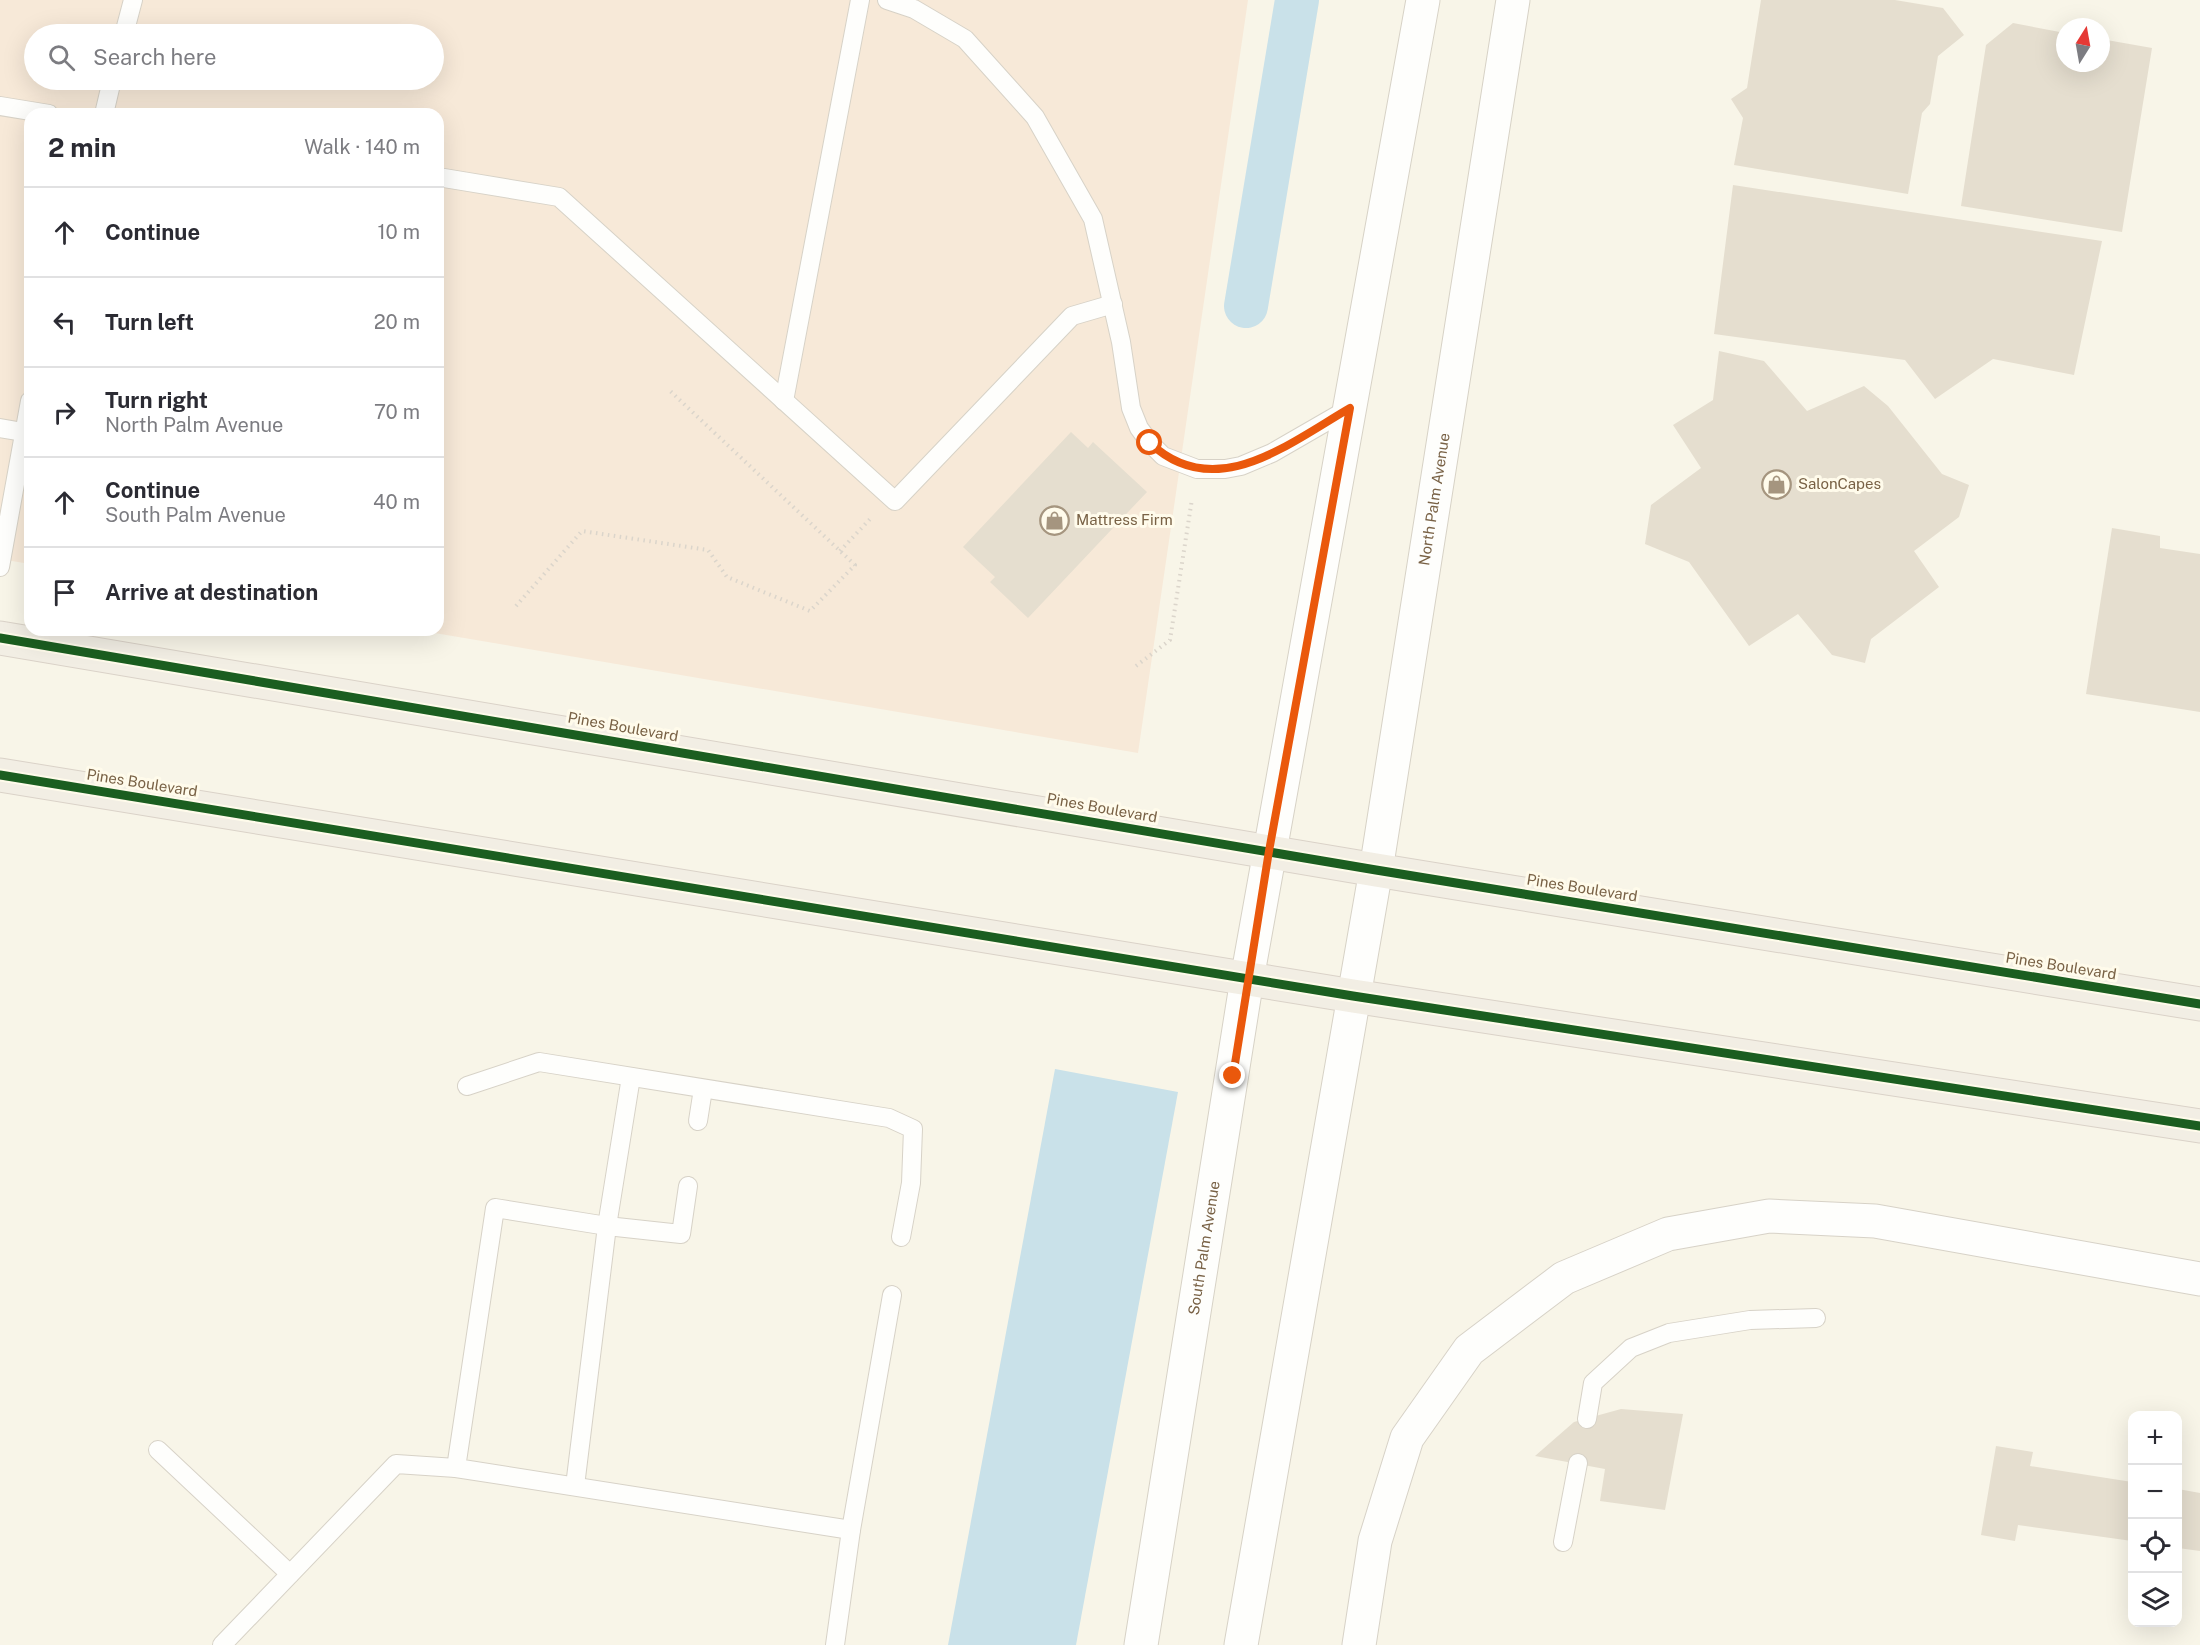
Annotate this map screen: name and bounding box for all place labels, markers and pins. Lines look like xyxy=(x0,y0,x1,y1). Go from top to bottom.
shop icon: SalonCapes xyxy=(1761,468,1793,500)
place label: SalonCapes xyxy=(1798,475,1881,492)
shop icon: Mattress Firm xyxy=(1039,504,1071,536)
place label: Mattress Firm xyxy=(1076,511,1173,528)

